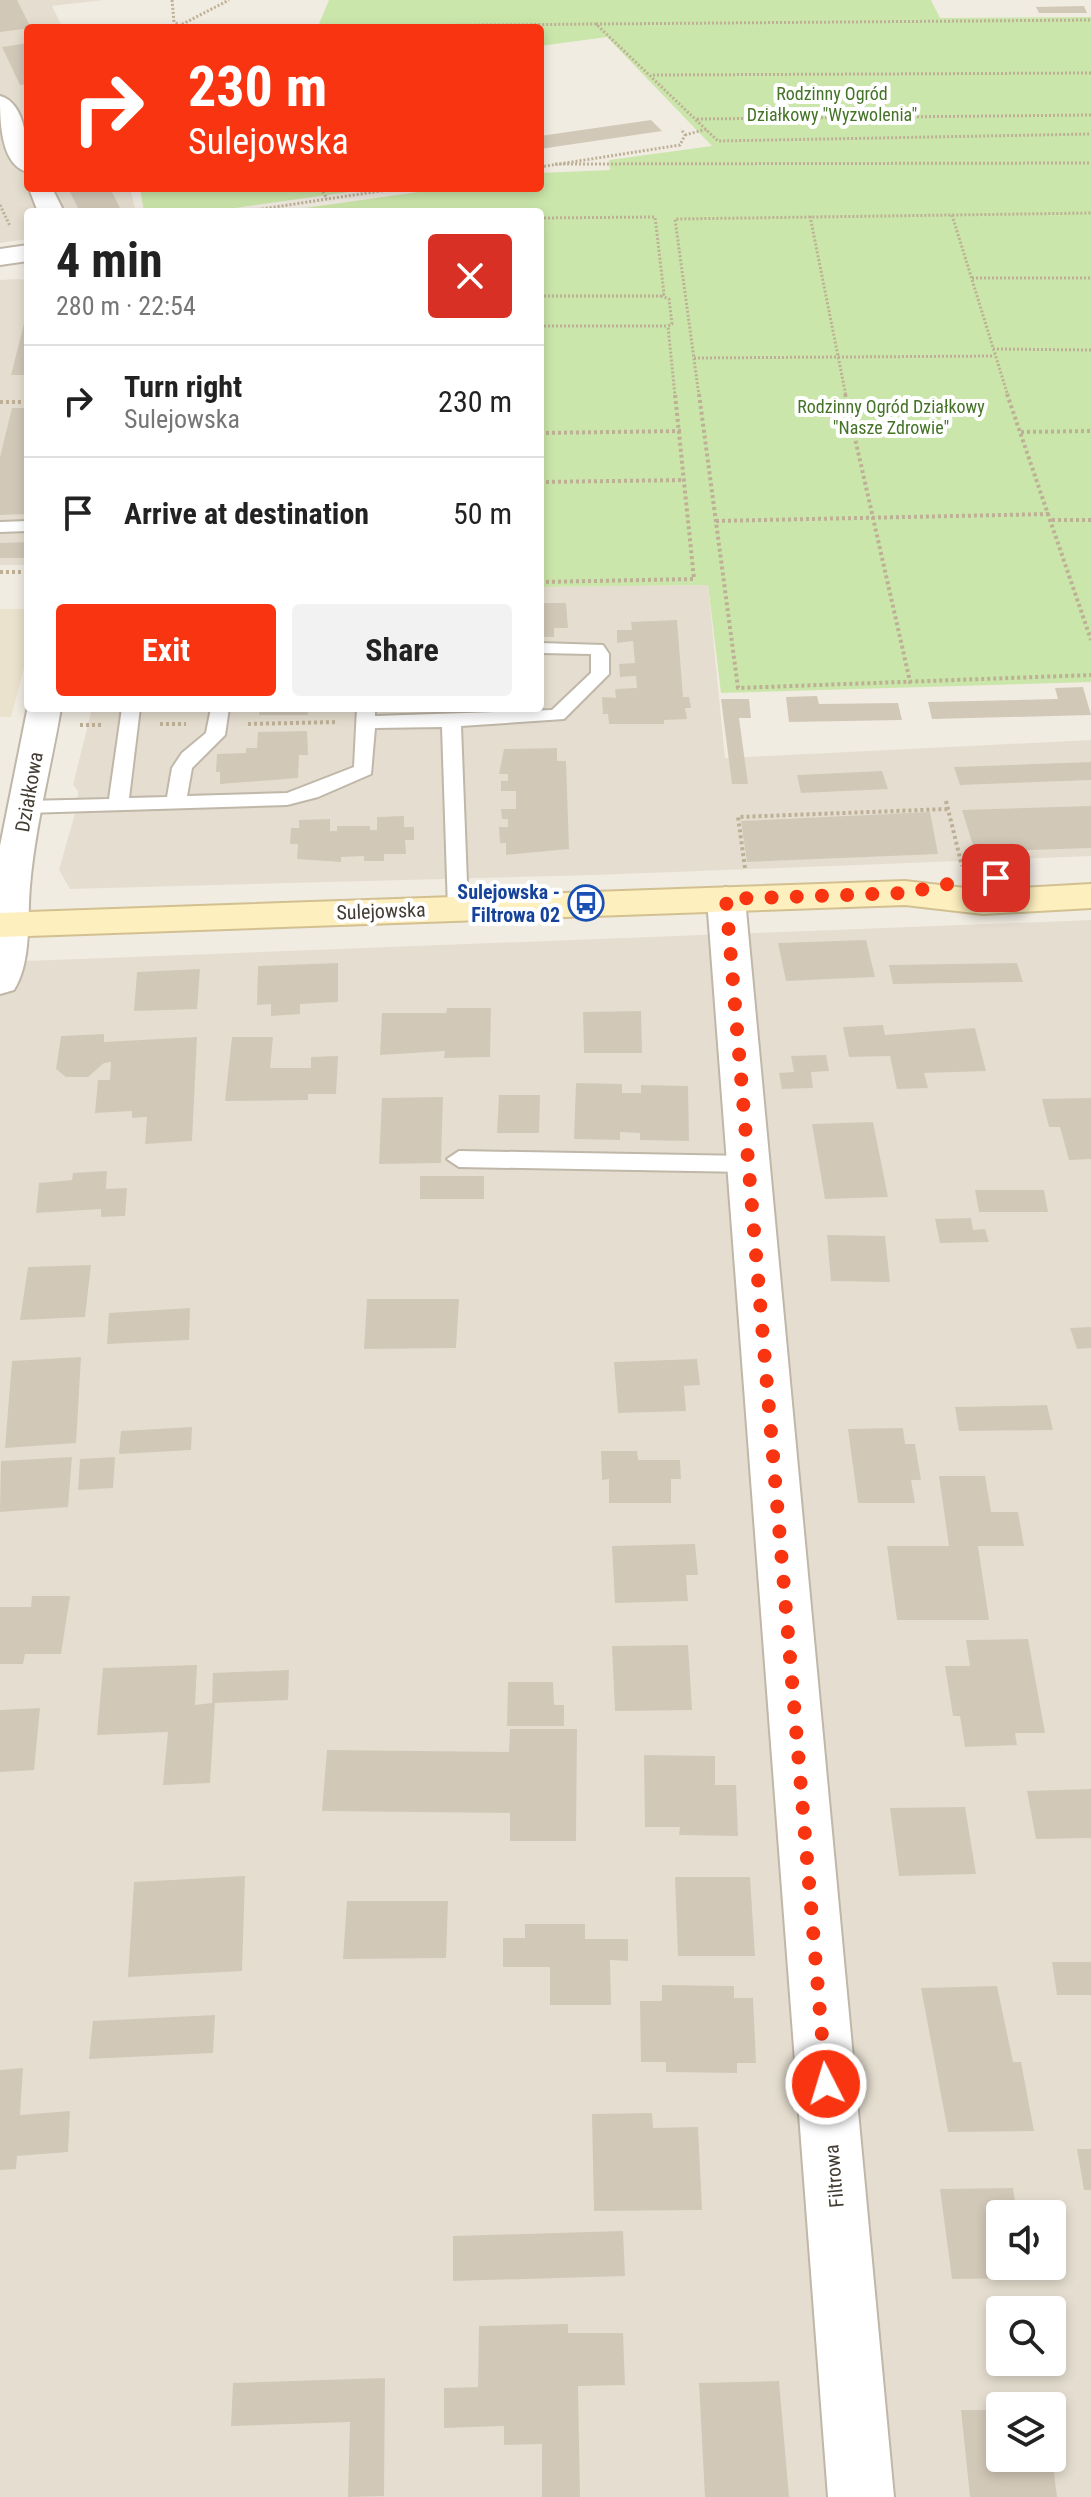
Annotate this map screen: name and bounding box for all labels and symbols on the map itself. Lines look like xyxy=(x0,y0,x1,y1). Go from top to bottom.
park label: Rodzinny Ogród Działkowy "Wyzwolenia" xyxy=(747,83,917,125)
park label: Rodzinny Ogród Działkowy "Nasze Zdrowie" xyxy=(797,396,985,438)
street label: Działkowa xyxy=(10,750,48,834)
pin xyxy=(962,844,1030,912)
place label: Sulejowska - Filtrowa 02 xyxy=(457,880,560,927)
bus stop icon: Sulejowska - Filtrowa 02 xyxy=(567,884,605,922)
street label: Sulejowska xyxy=(336,897,426,925)
position arrow xyxy=(784,2042,868,2126)
street label: Filtrowa xyxy=(819,2143,849,2209)

